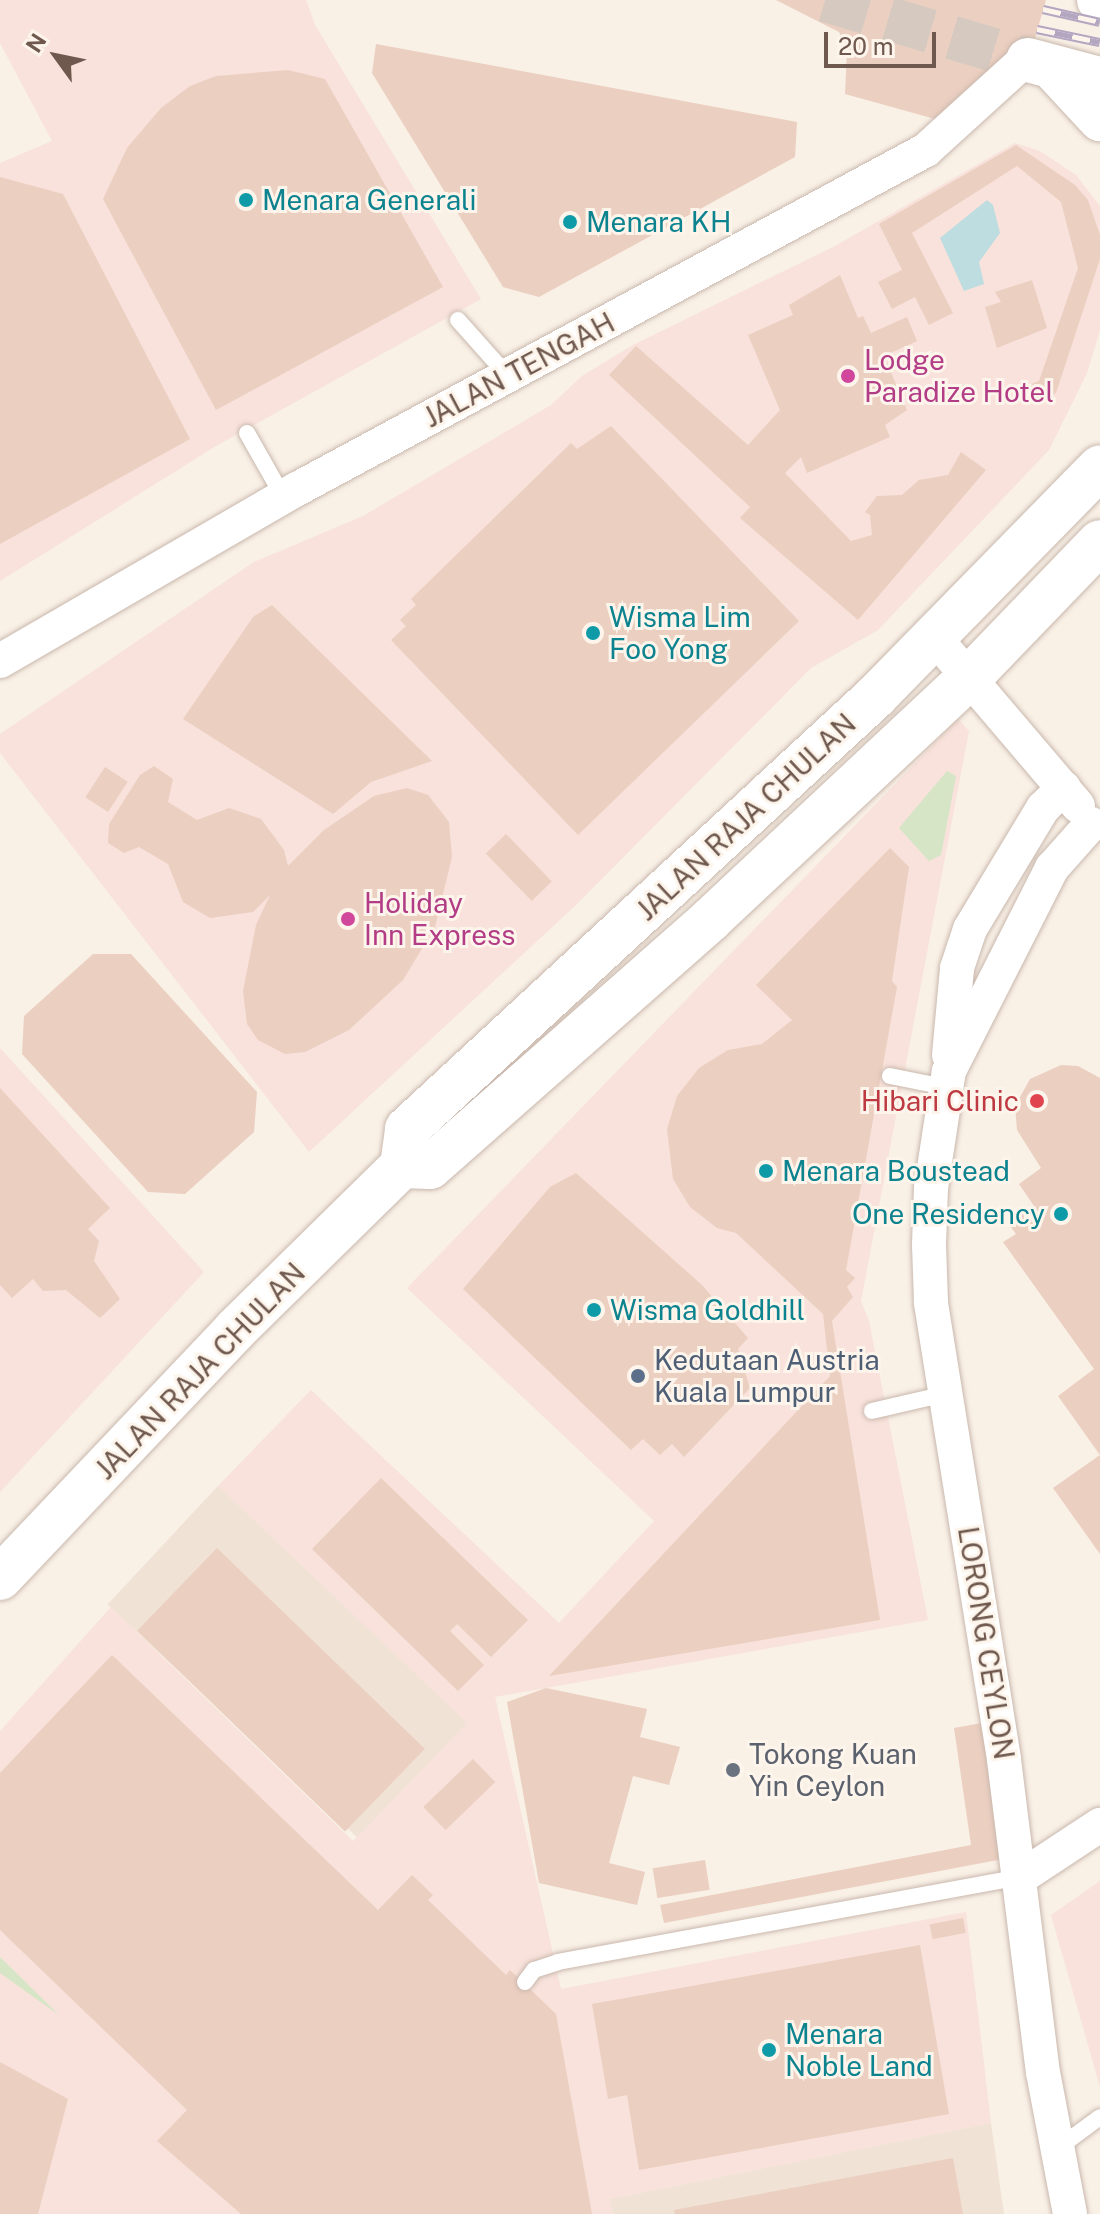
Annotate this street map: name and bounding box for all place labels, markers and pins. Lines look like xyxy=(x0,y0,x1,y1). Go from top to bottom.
place label: Menara Generali xyxy=(262,183,476,217)
marker: Menara Generali xyxy=(237,191,255,209)
place label: Menara KH xyxy=(586,205,731,239)
marker: Menara KH xyxy=(561,213,579,231)
place label: Lodge Paradize Hotel xyxy=(864,343,1054,409)
marker: Lodge Paradize Hotel xyxy=(839,367,857,385)
place label: Wisma Lim Foo Yong xyxy=(609,600,751,666)
marker: Wisma Lim Foo Yong xyxy=(584,624,602,642)
place label: Holiday Inn Express xyxy=(364,886,515,952)
marker: Holiday Inn Express xyxy=(339,910,357,928)
place label: Hibari Clinic xyxy=(861,1084,1019,1118)
marker: Hibari Clinic xyxy=(1026,1090,1048,1112)
place label: Menara Boustead xyxy=(782,1154,1010,1188)
marker: Menara Boustead xyxy=(757,1162,775,1180)
place label: One Residency xyxy=(852,1197,1045,1231)
marker: One Residency xyxy=(1052,1205,1070,1223)
place label: Wisma Goldhill xyxy=(610,1293,805,1327)
marker: Wisma Goldhill xyxy=(585,1301,603,1319)
place label: Kedutaan Austria Kuala Lumpur xyxy=(654,1343,880,1409)
marker: Kedutaan Austria Kuala Lumpur xyxy=(629,1367,647,1385)
place label: Tokong Kuan Yin Ceylon xyxy=(749,1737,917,1803)
marker: Tokong Kuan Yin Ceylon xyxy=(724,1761,742,1779)
place label: Menara Noble Land xyxy=(785,2017,933,2083)
marker: Menara Noble Land xyxy=(760,2041,778,2059)

